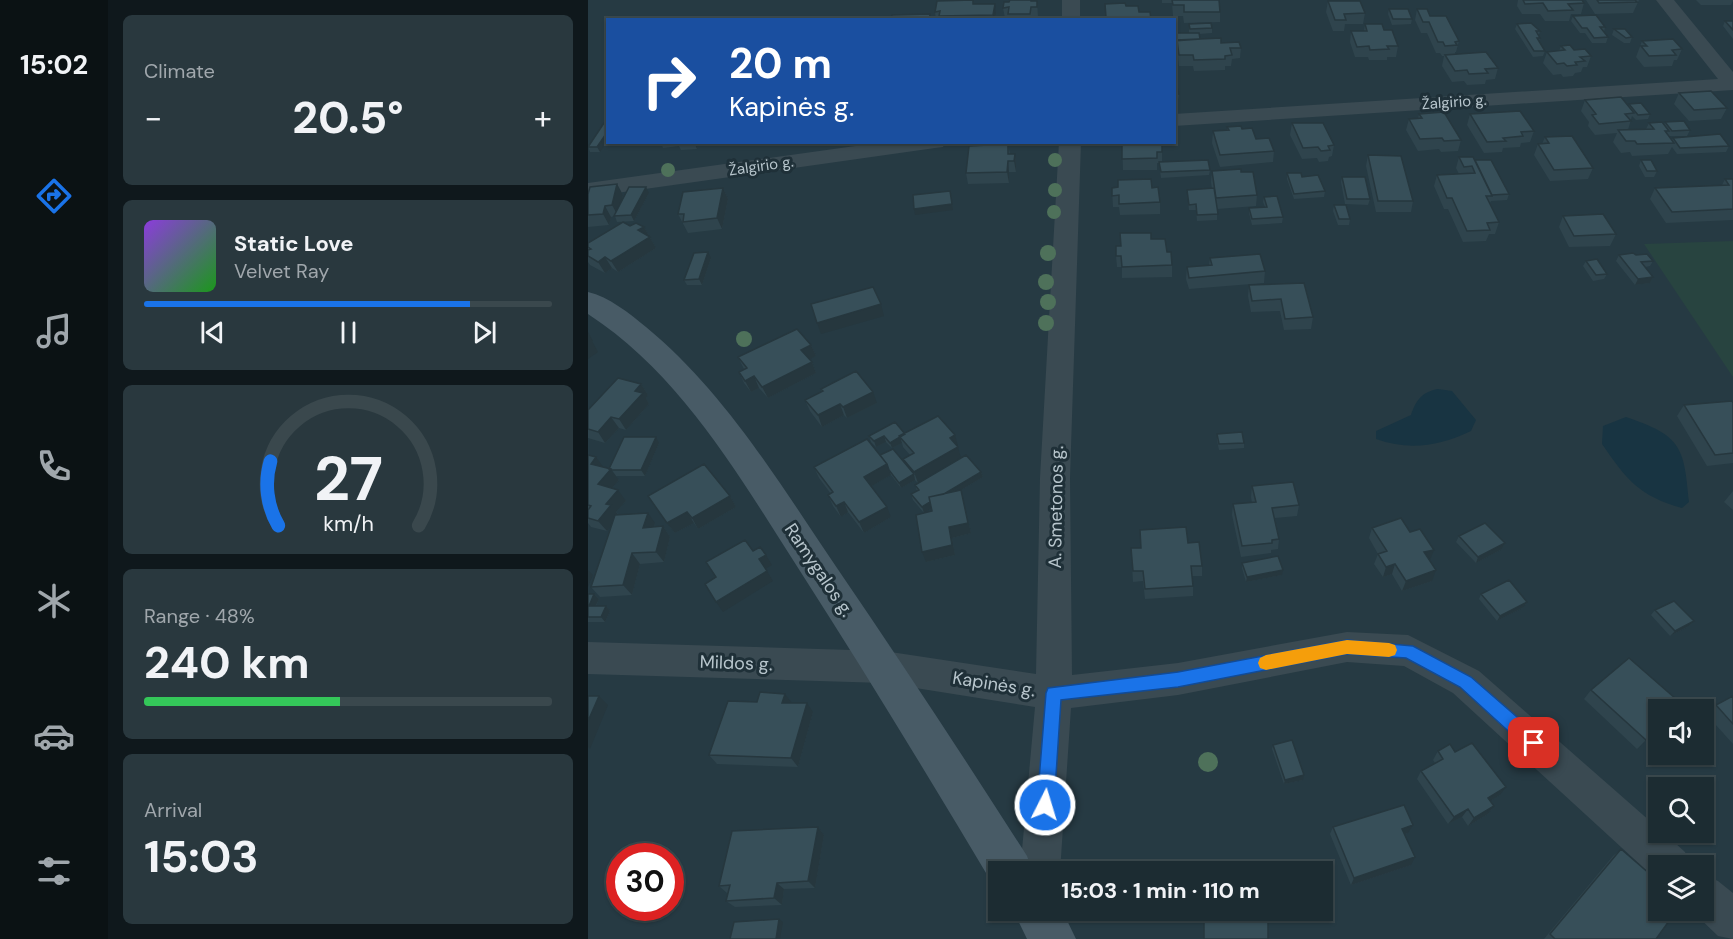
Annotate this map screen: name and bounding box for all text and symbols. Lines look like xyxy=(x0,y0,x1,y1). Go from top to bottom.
text: 20 m xyxy=(729,36,832,91)
icon: right xyxy=(630,42,708,120)
text: 15:02 xyxy=(20,47,88,82)
text: Climate xyxy=(144,58,215,84)
text: 20.5° xyxy=(292,88,404,147)
text: Kapinės g. xyxy=(729,89,854,124)
street label: Žalgirio g. xyxy=(1421,90,1487,114)
text: − xyxy=(144,96,162,139)
text: + xyxy=(534,96,552,139)
street label: Žalgirio g. xyxy=(727,152,795,180)
icon: directions xyxy=(33,175,75,217)
text: Static Love xyxy=(234,229,354,258)
text: Velvet Ray xyxy=(234,258,329,284)
icon: music xyxy=(33,310,75,352)
icon: previous xyxy=(196,316,229,349)
icon: pause xyxy=(332,316,365,349)
icon: next xyxy=(468,316,501,349)
text: 27 xyxy=(313,439,383,520)
icon: phone xyxy=(33,445,75,487)
street label: A. Smetonos g. xyxy=(1043,445,1069,569)
text: km/h xyxy=(323,511,373,539)
street label: Ramygalos g. xyxy=(779,519,859,621)
icon: climate xyxy=(33,580,75,622)
text: Range · 48% xyxy=(144,603,255,629)
text: 240 km xyxy=(144,633,310,692)
street label: Mildos g. xyxy=(699,650,773,676)
street label: Kapinės g. xyxy=(951,666,1037,702)
map controls xyxy=(1648,699,1714,921)
button: sound xyxy=(1648,699,1714,765)
icon: car xyxy=(33,715,75,757)
pin xyxy=(1508,717,1559,768)
icon: arrive xyxy=(1517,726,1550,759)
position arrow xyxy=(1013,773,1077,837)
button: search xyxy=(1648,777,1714,843)
text: Arrival xyxy=(144,797,202,823)
text: 15:03 xyxy=(144,827,259,886)
speed limit sign: 30 xyxy=(606,843,684,921)
icon: filters xyxy=(33,850,75,892)
button: layers xyxy=(1648,855,1714,921)
text: 15:03 · 1 min · 110 m xyxy=(1061,876,1260,905)

